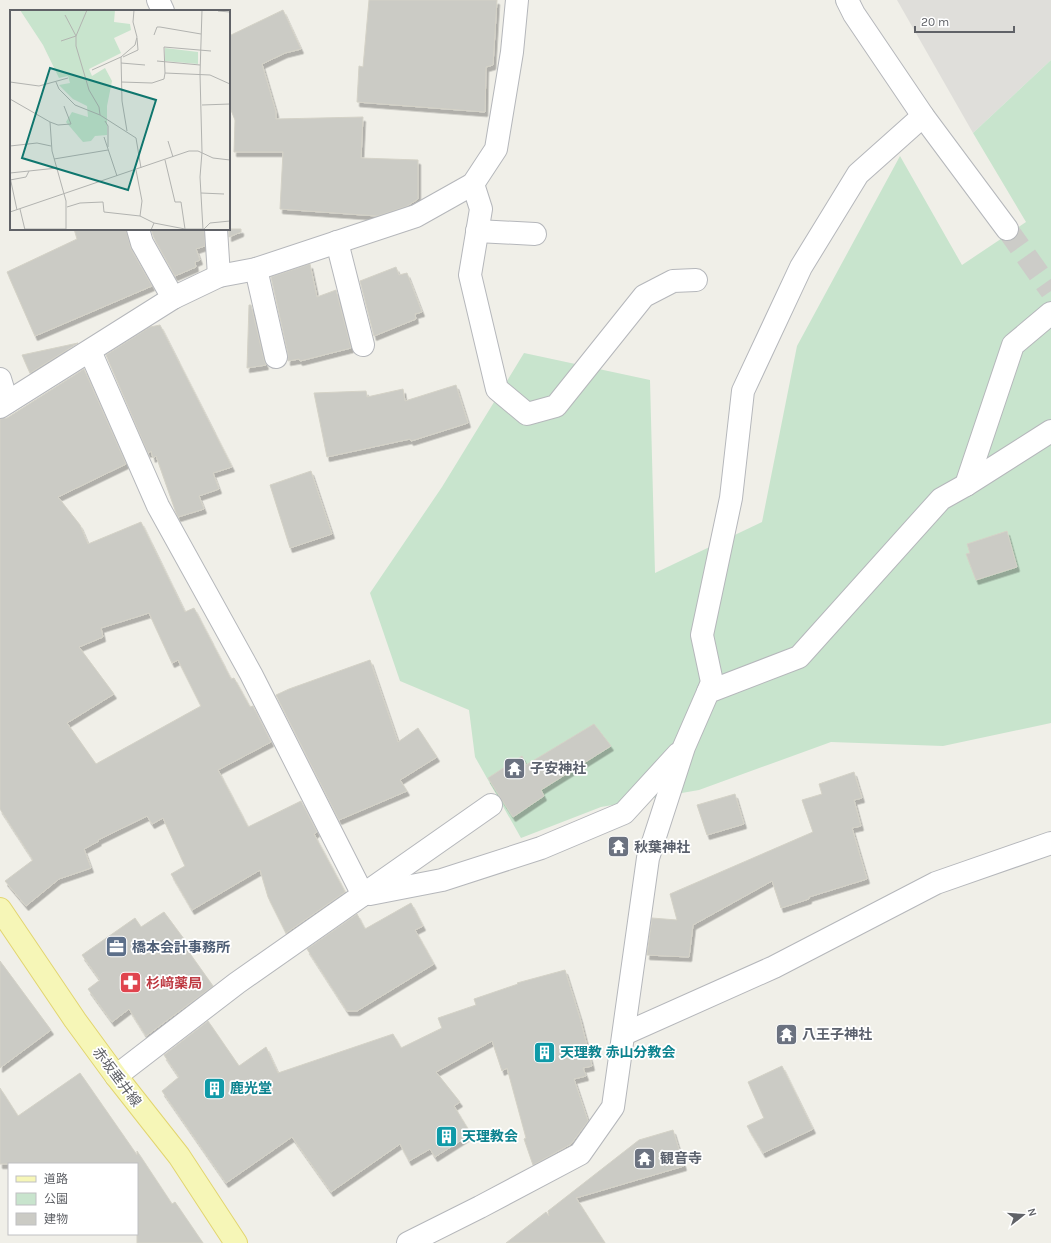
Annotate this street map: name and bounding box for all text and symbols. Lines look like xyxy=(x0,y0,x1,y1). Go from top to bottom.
scale bar xyxy=(915,8,1014,34)
inset map xyxy=(10,10,230,230)
text: 20 m xyxy=(921,15,949,29)
temple icon: 子安神社 xyxy=(502,755,528,781)
place label: 子安神社 xyxy=(530,760,586,777)
temple icon: 秋葉神社 xyxy=(606,834,632,860)
place label: 秋葉神社 xyxy=(634,839,690,856)
office icon: 橋本会計事務所 xyxy=(103,934,129,960)
place label: 橋本会計事務所 xyxy=(132,939,230,956)
pharmacy icon: 杉﨑薬局 xyxy=(118,970,144,996)
place label: 杉﨑薬局 xyxy=(146,975,202,992)
temple icon: 八王子神社 xyxy=(773,1021,799,1047)
place label: 八王子神社 xyxy=(802,1026,872,1043)
building icon: 天理教 赤山分教会 xyxy=(532,1039,558,1065)
street label: 赤坂垂井線 xyxy=(89,1044,145,1110)
place label: 天理教 赤山分教会 xyxy=(560,1044,676,1061)
building icon: 鹿光堂 xyxy=(201,1075,227,1101)
place label: 鹿光堂 xyxy=(230,1080,272,1097)
building icon: 天理教会 xyxy=(434,1123,460,1149)
place label: 天理教会 xyxy=(462,1128,518,1145)
temple icon: 観音寺 xyxy=(632,1145,658,1171)
place label: 観音寺 xyxy=(660,1150,702,1167)
legend xyxy=(8,1163,138,1235)
text: 道路 xyxy=(44,1172,68,1186)
text: 公園 xyxy=(44,1192,68,1206)
north arrow xyxy=(1003,1195,1043,1235)
text: N xyxy=(1025,1207,1039,1218)
text: 建物 xyxy=(44,1212,68,1226)

